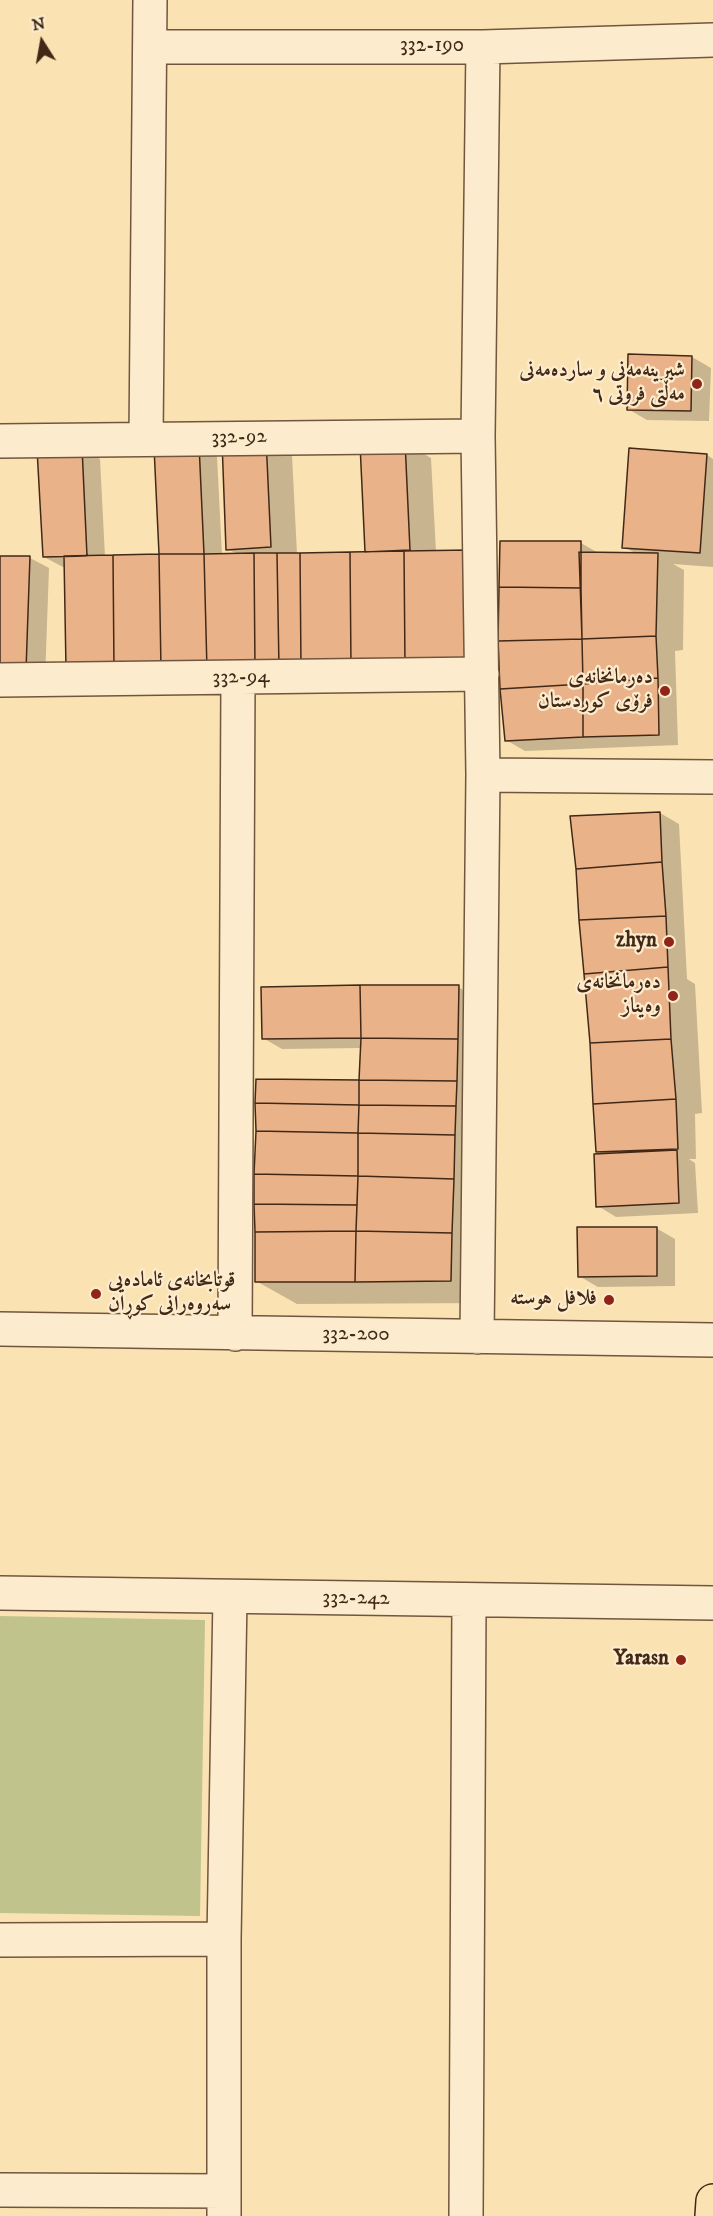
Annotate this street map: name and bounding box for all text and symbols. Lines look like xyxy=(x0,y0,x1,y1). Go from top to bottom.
north arrow xyxy=(12,12,72,72)
text: N xyxy=(30,13,47,35)
street label: 332-190 xyxy=(400,34,464,60)
place label: شیرینەمەنی و ساردەمەنی مەڵتی فروتی ٦ xyxy=(519,359,685,409)
marker: شیرینەمەنی و ساردەمەنی مەڵتی فروتی ٦ xyxy=(690,377,704,391)
street label: 332-92 xyxy=(211,425,267,451)
street label: 332-94 xyxy=(212,665,270,691)
place label: دەرمانخانەی فرۆی کوردستان xyxy=(538,666,653,716)
marker: دەرمانخانەی فرۆی کوردستان xyxy=(658,684,672,698)
place label: zhyn xyxy=(616,929,657,955)
marker: zhyn xyxy=(662,935,676,949)
place label: دەرمانخانەی وەیناز xyxy=(576,971,661,1021)
marker: دەرمانخانەی وەیناز xyxy=(666,989,680,1003)
place label: قوتابخانەی ئامادەیی سەروەرانی کوڕان xyxy=(108,1269,235,1319)
marker: قوتابخانەی ئامادەیی سەروەرانی کوڕان xyxy=(89,1287,103,1301)
place label: فلافل هوسته xyxy=(510,1287,597,1313)
marker: فلافل هوسته xyxy=(602,1293,616,1307)
street label: 332-200 xyxy=(322,1322,390,1348)
street label: 332-242 xyxy=(322,1586,390,1612)
place label: Yarasn xyxy=(613,1647,669,1673)
marker: Yarasn xyxy=(674,1653,688,1667)

